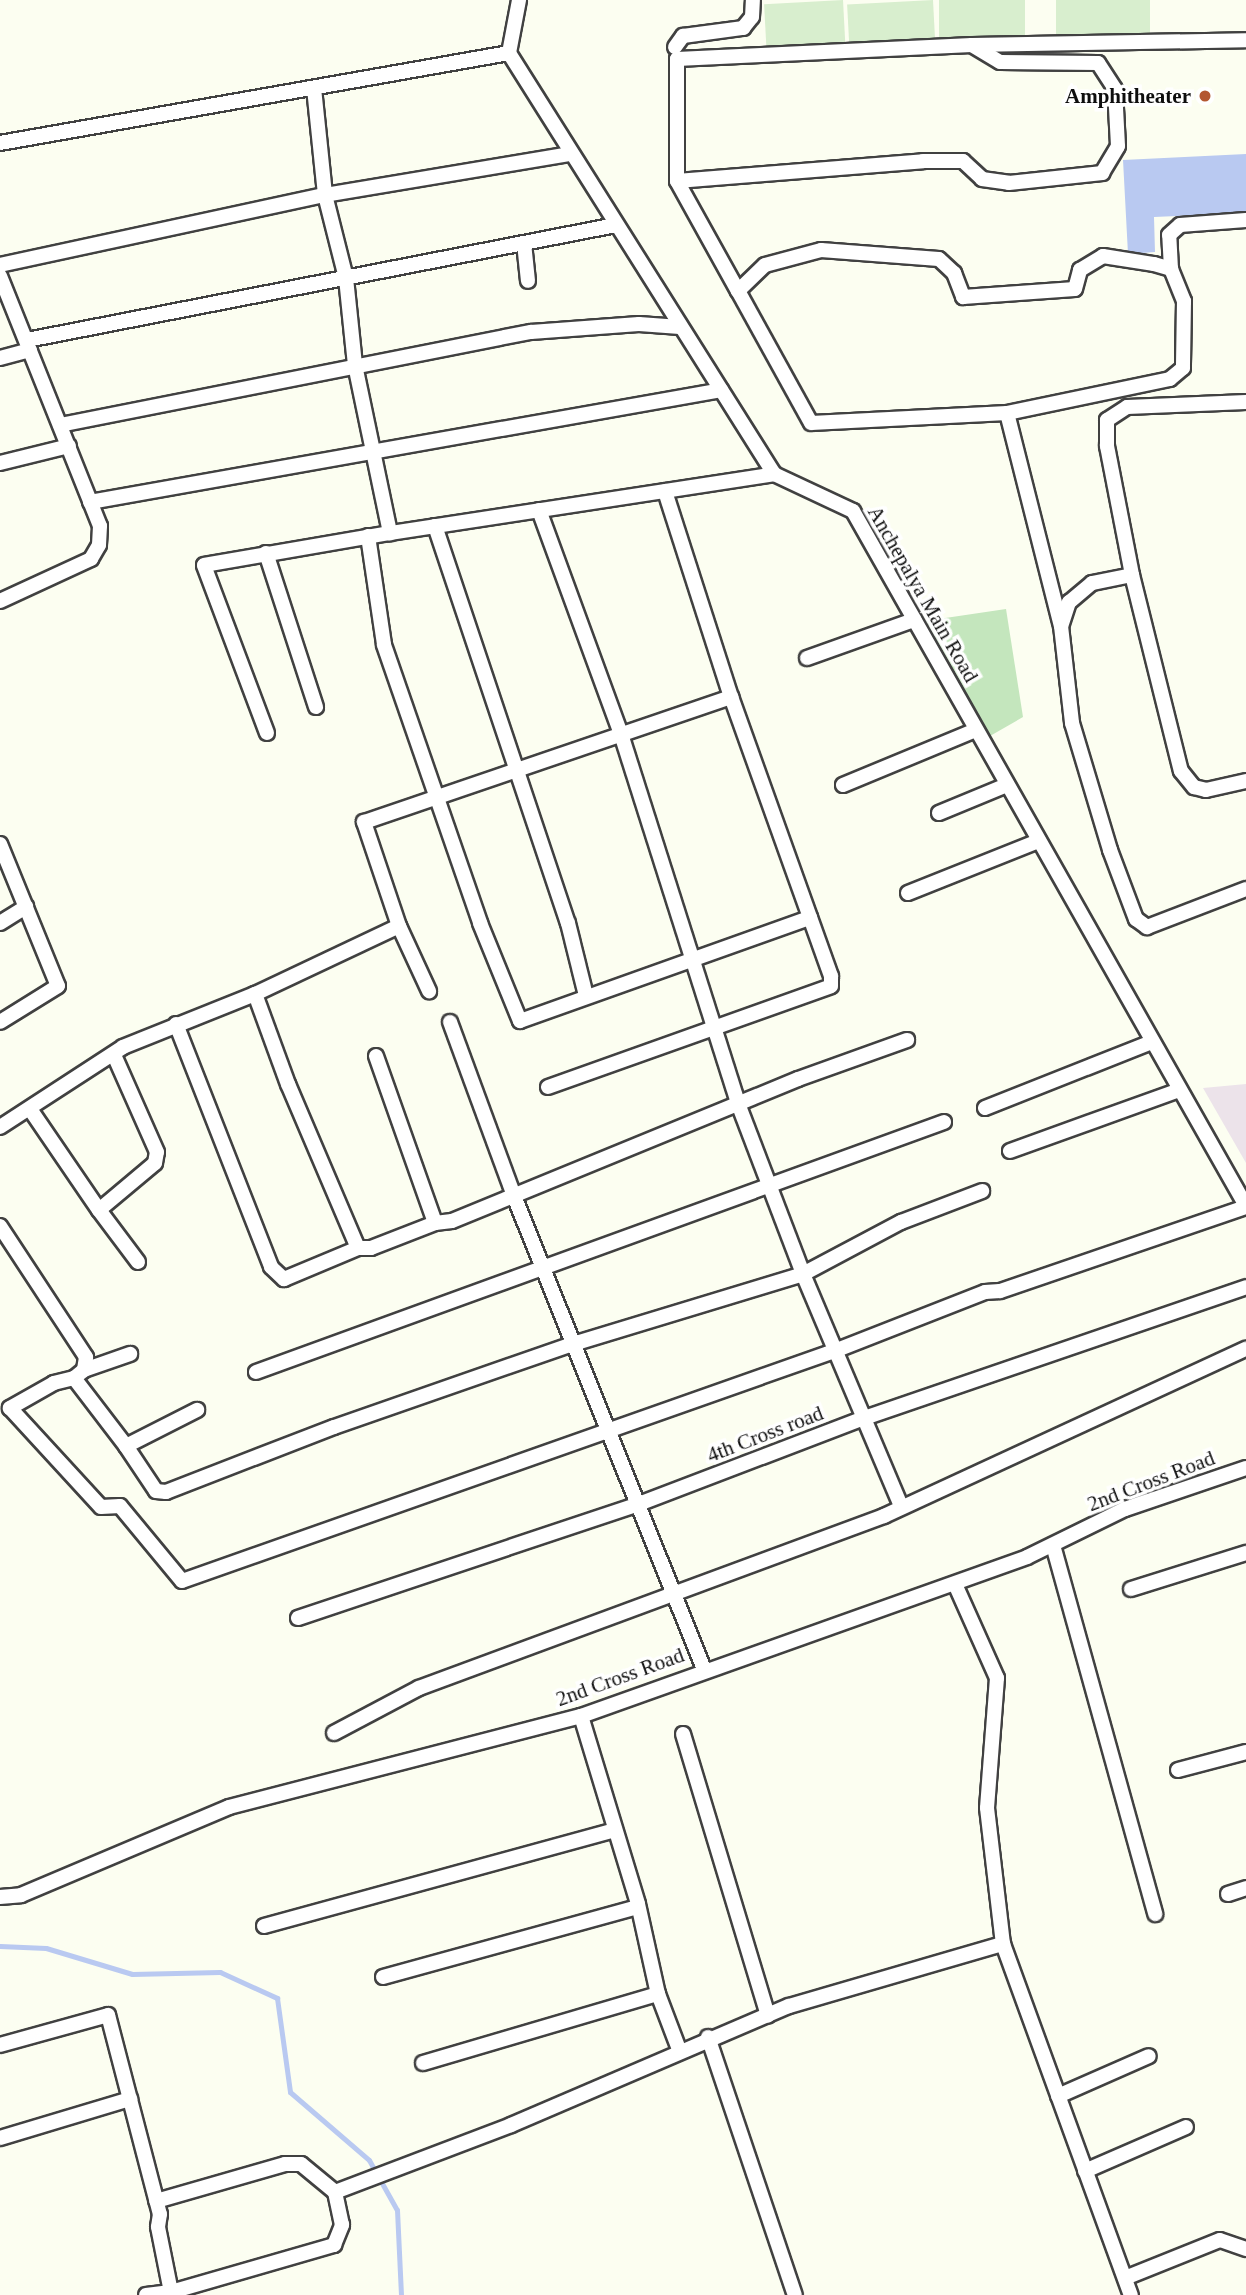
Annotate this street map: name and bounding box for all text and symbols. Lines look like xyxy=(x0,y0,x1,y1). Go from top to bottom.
place label: Amphitheater xyxy=(1065,83,1191,109)
marker: Amphitheater xyxy=(1197,88,1213,104)
street label: Anchepalya Main Road xyxy=(862,501,984,687)
street label: 4th Cross road xyxy=(703,1400,827,1468)
street label: 2nd Cross Road xyxy=(1084,1445,1218,1517)
street label: 2nd Cross Road xyxy=(553,1642,687,1712)

